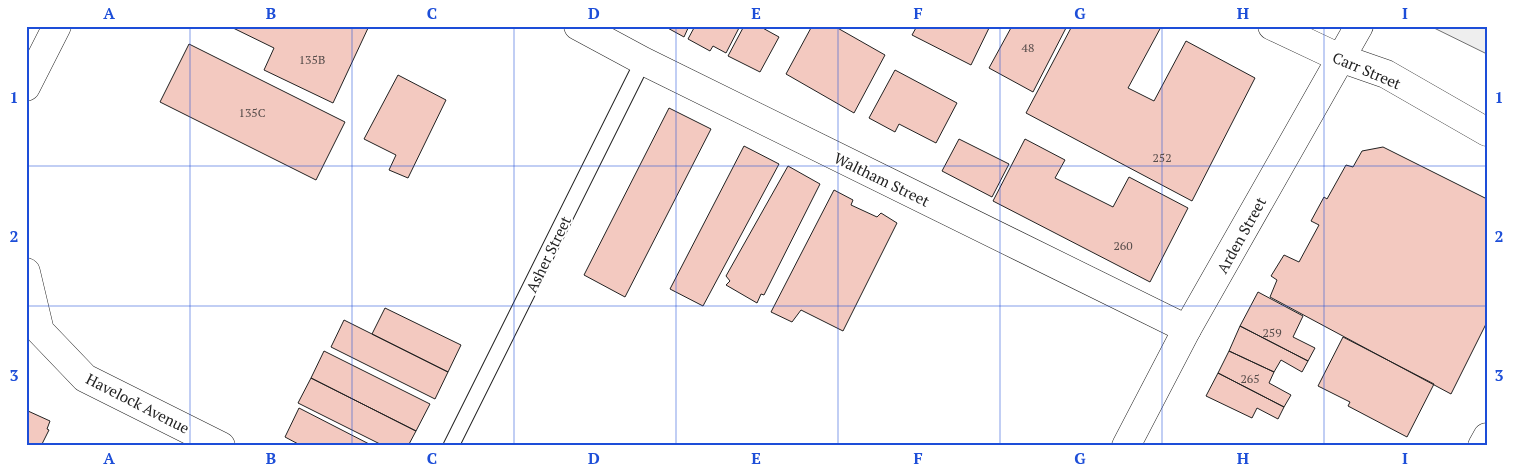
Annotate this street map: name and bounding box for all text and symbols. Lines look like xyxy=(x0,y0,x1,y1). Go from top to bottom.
text: A xyxy=(103,2,115,24)
text: B xyxy=(266,2,276,24)
text: C xyxy=(427,2,437,24)
text: D xyxy=(588,2,600,24)
text: E xyxy=(751,2,761,24)
text: F xyxy=(913,2,923,24)
text: G xyxy=(1074,2,1086,24)
text: H xyxy=(1237,2,1249,24)
text: I xyxy=(1402,2,1408,24)
house number: 48 xyxy=(1022,40,1034,55)
street label: Carr Street xyxy=(1330,47,1405,94)
house number: 135B xyxy=(299,52,325,67)
text: 1 xyxy=(9,86,19,108)
text: 1 xyxy=(1494,86,1504,108)
house number: 135C xyxy=(239,105,266,120)
street label: Waltham Street xyxy=(831,147,933,211)
house number: 252 xyxy=(1152,150,1172,165)
street label: Arden Street xyxy=(1212,193,1270,277)
street label: Asher Street xyxy=(521,212,575,295)
text: 2 xyxy=(9,225,19,247)
text: 2 xyxy=(1494,225,1504,247)
house number: 260 xyxy=(1113,238,1133,253)
house number: 259 xyxy=(1262,325,1282,340)
text: 3 xyxy=(9,364,19,386)
text: 3 xyxy=(1494,364,1504,386)
street label: Havelock Avenue xyxy=(83,368,193,438)
house number: 265 xyxy=(1240,371,1260,386)
text: A xyxy=(103,447,115,469)
text: B xyxy=(266,447,276,469)
text: C xyxy=(427,447,437,469)
text: D xyxy=(588,447,600,469)
text: E xyxy=(751,447,761,469)
text: F xyxy=(913,447,923,469)
text: G xyxy=(1074,447,1086,469)
text: H xyxy=(1237,447,1249,469)
text: I xyxy=(1402,447,1408,469)

